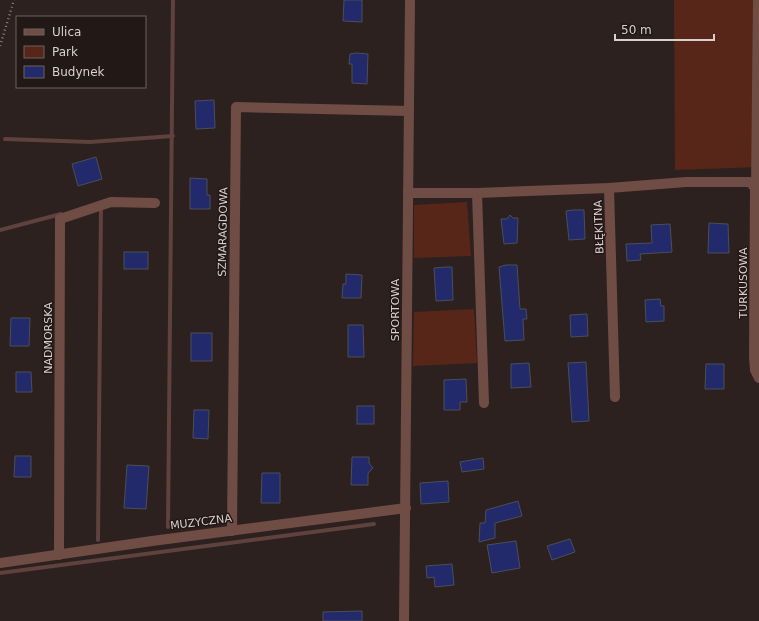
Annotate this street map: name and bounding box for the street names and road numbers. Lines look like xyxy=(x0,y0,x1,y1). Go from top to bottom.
street label: SZMARAGDOWA xyxy=(216,187,230,277)
street label: BŁĘKITNA xyxy=(592,200,606,254)
street label: TURKUSOWA xyxy=(737,247,750,319)
street label: SPORTOWA xyxy=(389,278,402,341)
street label: NADMORSKA xyxy=(42,302,55,374)
street label: MUZYCZNA xyxy=(169,512,233,532)

